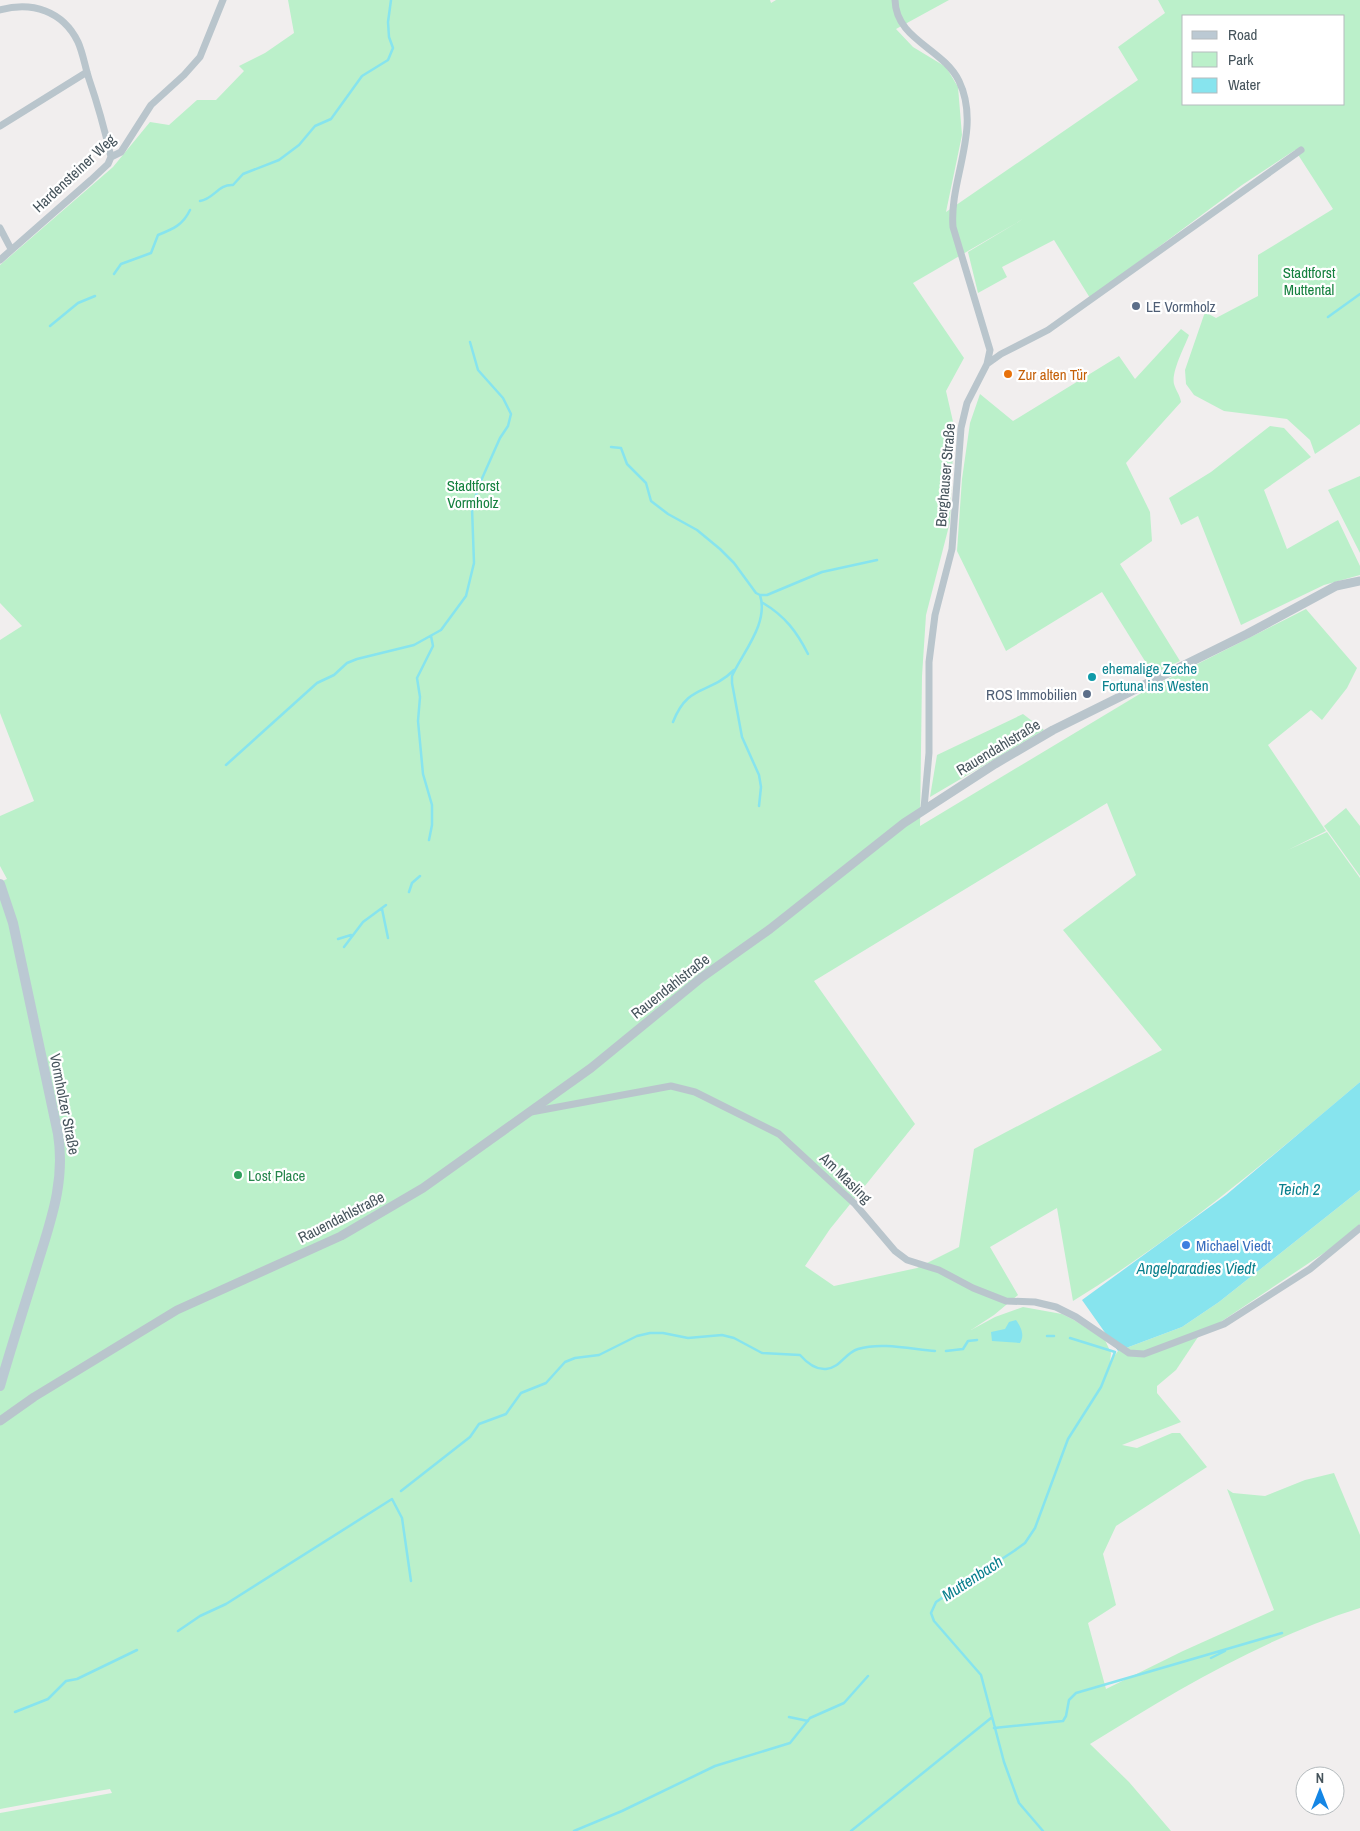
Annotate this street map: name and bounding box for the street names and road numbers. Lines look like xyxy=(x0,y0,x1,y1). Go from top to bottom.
street label: Hardensteiner Weg xyxy=(28,129,120,217)
street label: Berghauser Straße xyxy=(930,422,960,528)
street label: Rauendahlstraße xyxy=(952,714,1044,780)
street label: Rauendahlstraße xyxy=(626,949,714,1023)
street label: Vormholzer Straße xyxy=(45,1052,85,1156)
street label: Am Masling xyxy=(815,1147,877,1208)
street label: Rauendahlstraße xyxy=(294,1186,388,1248)

